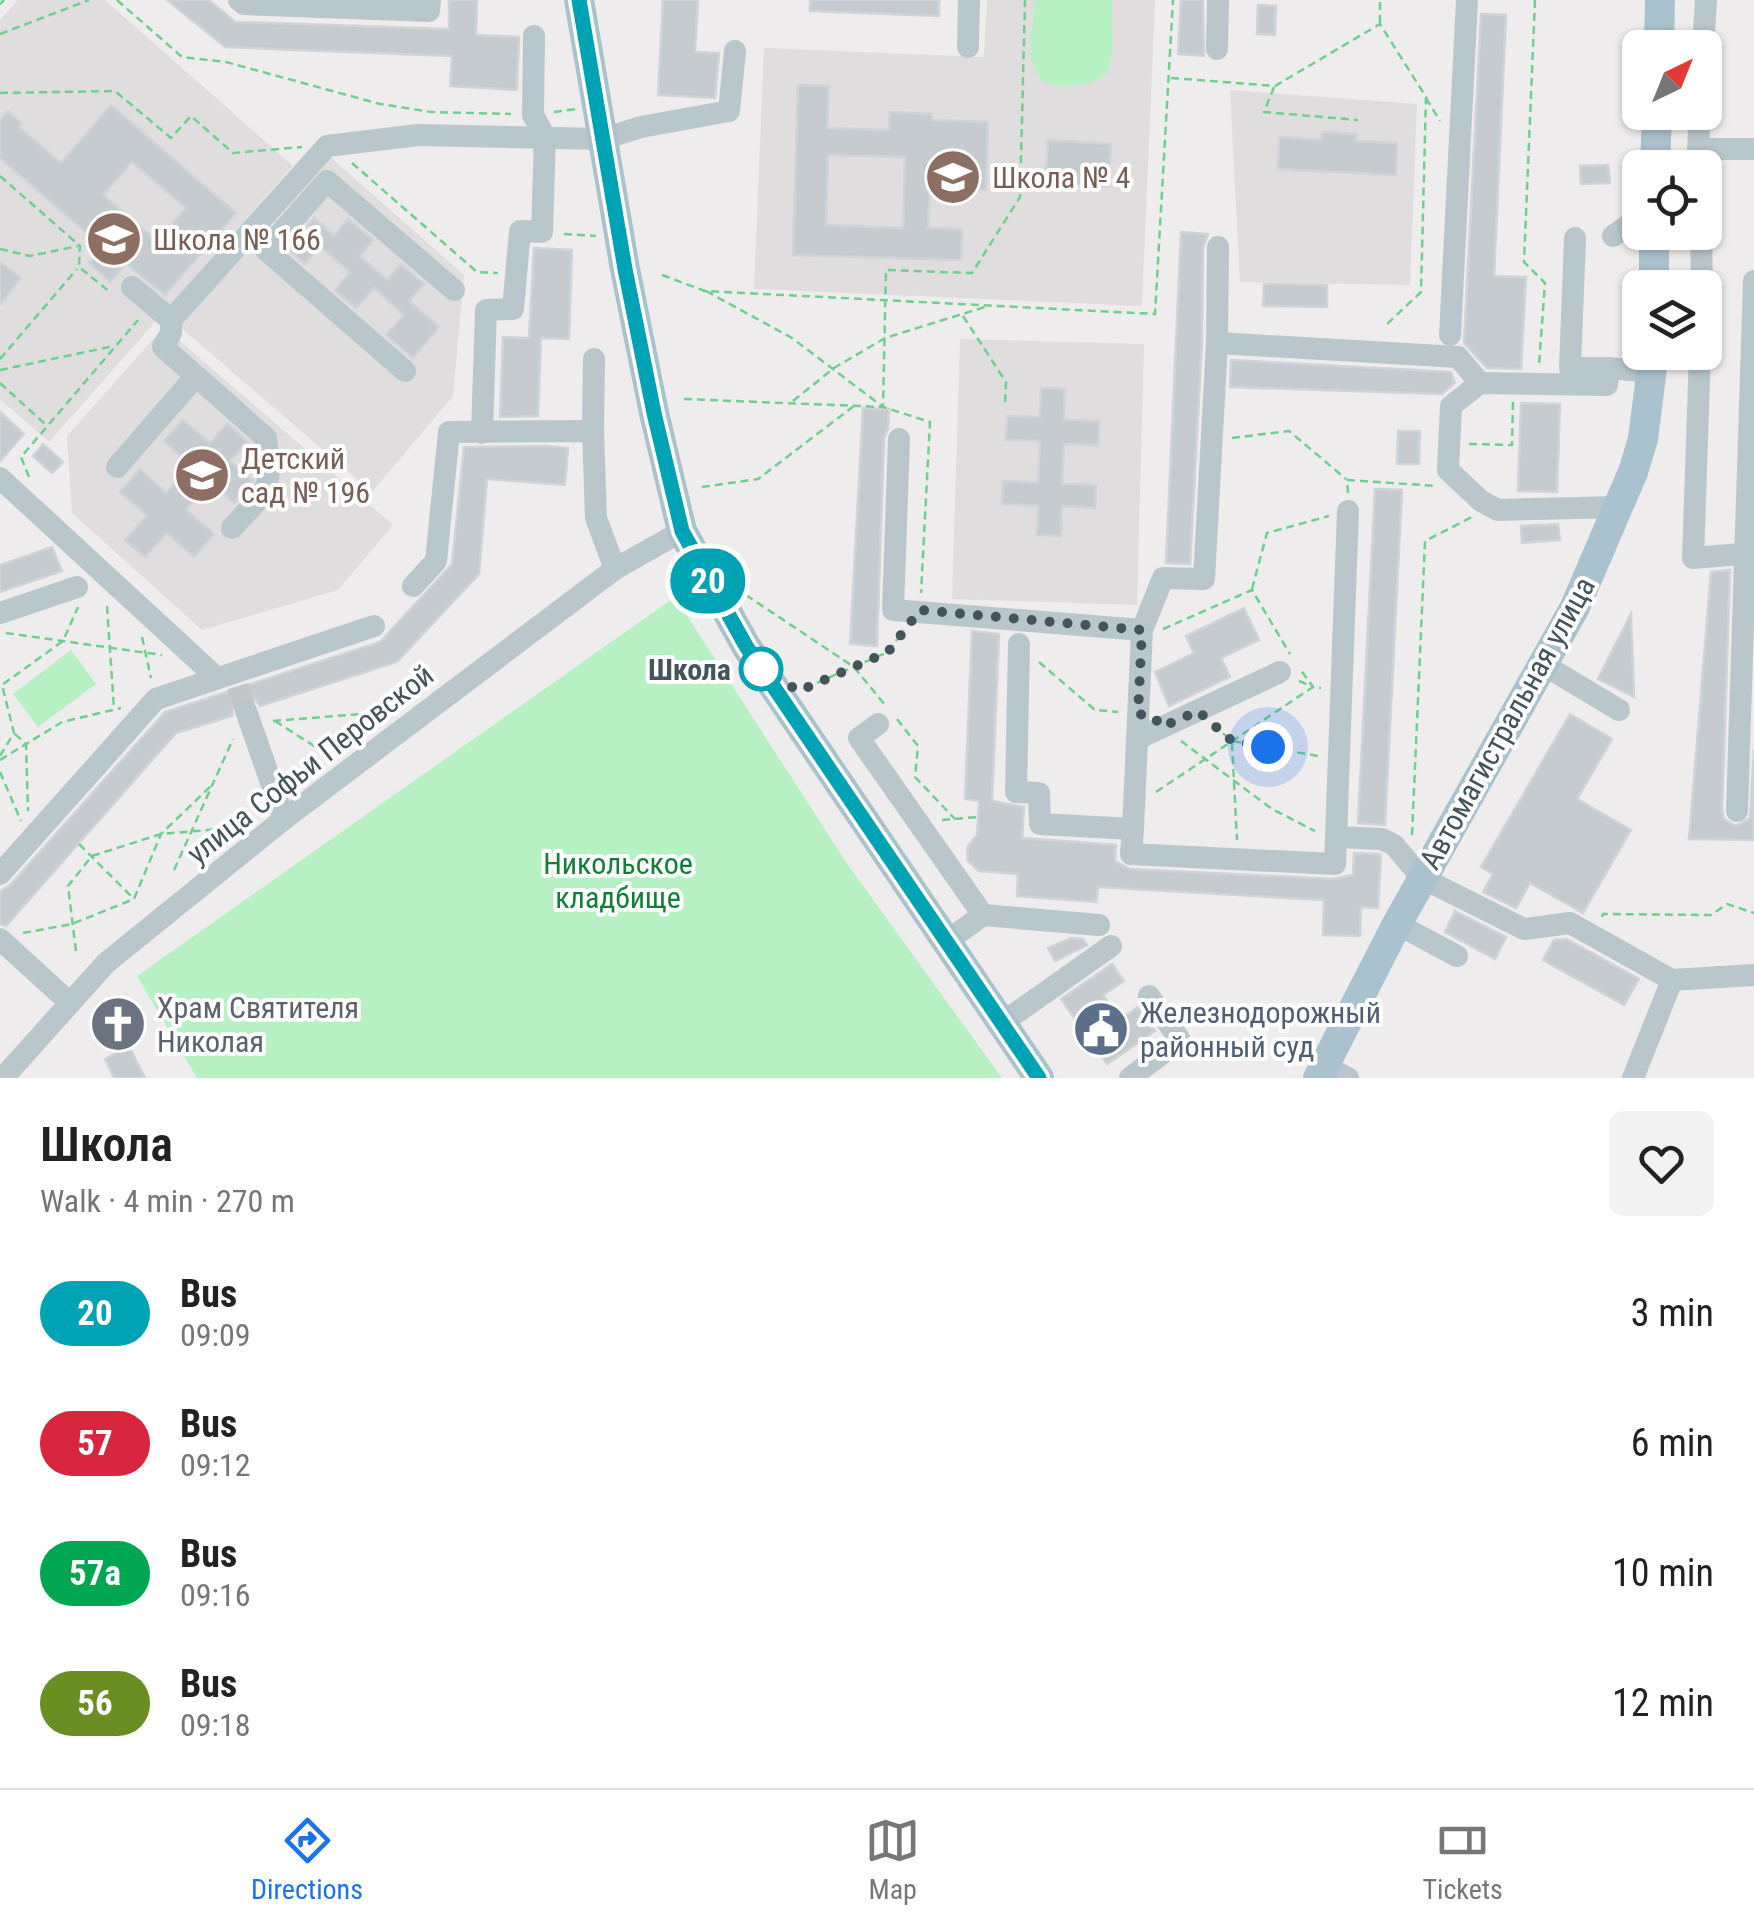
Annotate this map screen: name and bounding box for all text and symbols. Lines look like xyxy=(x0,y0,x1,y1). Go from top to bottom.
north arrow xyxy=(1622,30,1722,130)
map controls xyxy=(1622,30,1722,370)
school or university icon: Школа № 4 xyxy=(923,147,983,207)
button: locate xyxy=(1622,150,1722,250)
place label: Школа № 4 xyxy=(992,160,1130,195)
school or university icon: Школа № 166 xyxy=(84,209,144,269)
place label: Школа № 166 xyxy=(153,222,321,257)
button: layers xyxy=(1622,270,1722,370)
place label: Детский сад № 196 xyxy=(241,441,370,510)
school or university icon: Детский сад № 196 xyxy=(172,445,232,505)
line badge: 20 xyxy=(663,548,753,614)
text: 20 xyxy=(690,561,726,602)
street label: Автомагистральная улица xyxy=(1412,571,1602,875)
marker: Школа xyxy=(740,648,782,690)
place label: Школа xyxy=(648,652,731,687)
street label: улица Софьи Перовской xyxy=(180,657,440,871)
your location xyxy=(1243,722,1293,772)
park label: Никольское кладбище xyxy=(543,846,693,915)
place label: Храм Святителя Николая xyxy=(157,990,359,1059)
church icon: Храм Святителя Николая xyxy=(88,994,148,1054)
place label: Железнодорожный районный суд xyxy=(1140,995,1381,1064)
public building icon: Железнодорожный районный суд xyxy=(1071,999,1131,1059)
button: heart xyxy=(1609,1111,1714,1216)
text: Школа xyxy=(40,1116,173,1173)
text: Walk · 4 min · 270 m xyxy=(40,1182,295,1220)
text: Bus xyxy=(180,1272,237,1316)
text: 3 min xyxy=(1631,1291,1714,1335)
text: 20 xyxy=(77,1293,113,1334)
text: 09:09 xyxy=(180,1316,251,1354)
text: Bus xyxy=(180,1402,237,1446)
text: 6 min xyxy=(1631,1421,1714,1465)
text: 57 xyxy=(77,1423,113,1464)
text: 09:12 xyxy=(180,1446,251,1484)
text: Bus xyxy=(180,1532,237,1576)
text: 10 min xyxy=(1612,1551,1714,1595)
text: 57а xyxy=(69,1553,121,1594)
text: 09:16 xyxy=(180,1576,251,1614)
text: Bus xyxy=(180,1662,237,1706)
text: 12 min xyxy=(1612,1681,1714,1725)
text: 56 xyxy=(77,1683,113,1724)
text: 09:18 xyxy=(180,1706,251,1744)
tab: Directions xyxy=(251,1813,363,1906)
tab: Map xyxy=(865,1813,920,1906)
tab: Tickets xyxy=(1422,1813,1503,1906)

